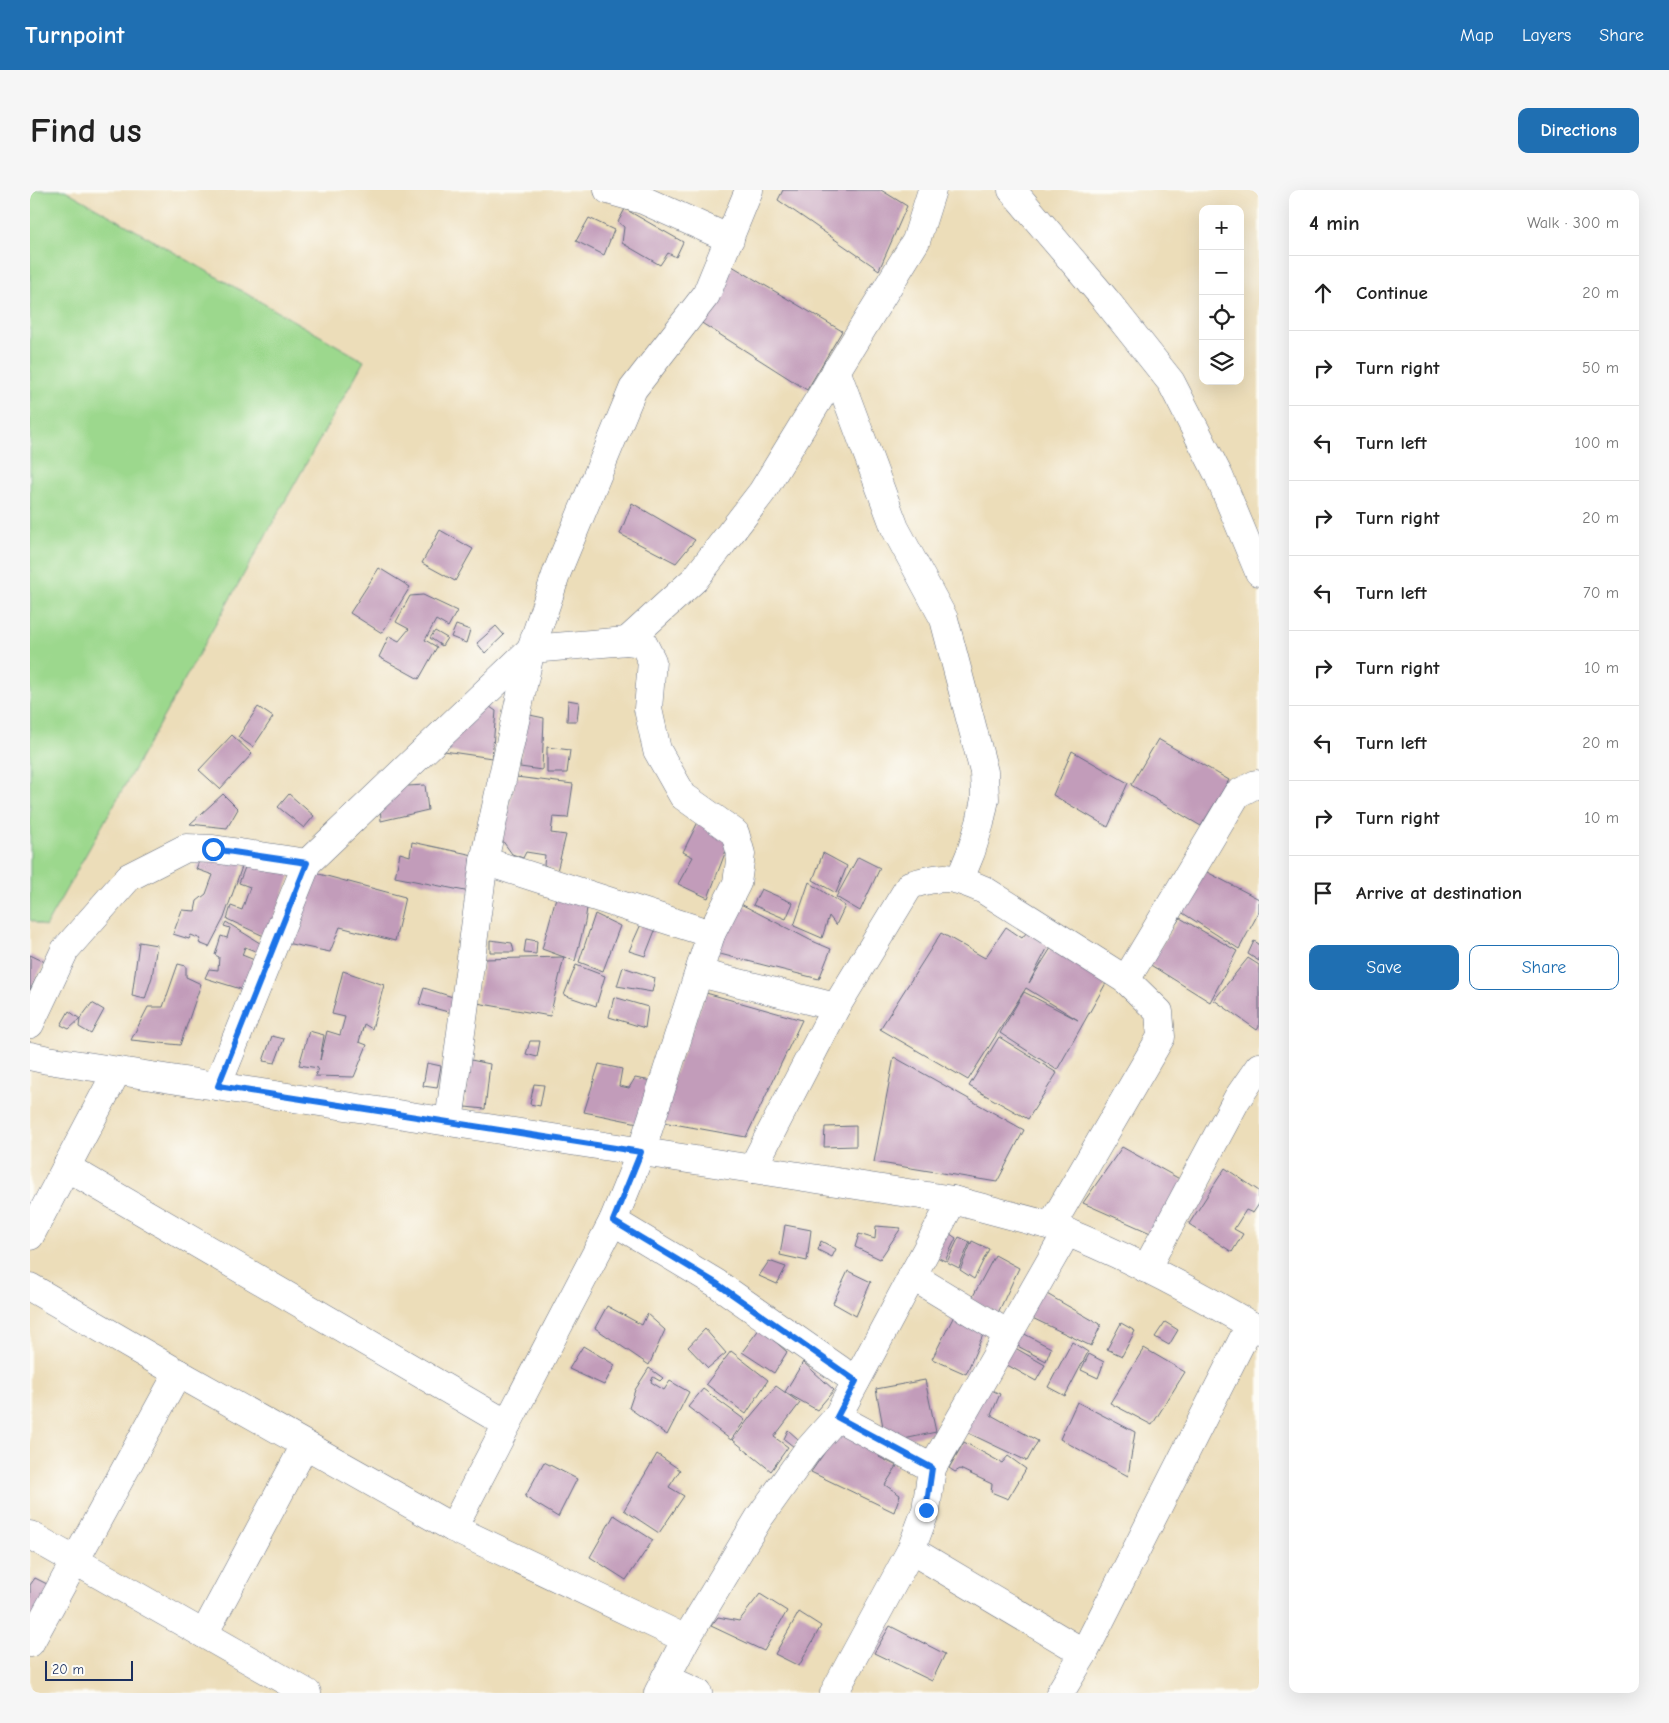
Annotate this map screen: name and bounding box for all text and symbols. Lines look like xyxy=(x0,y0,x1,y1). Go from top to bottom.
text: Turnpoint xyxy=(25,21,124,49)
text: Map xyxy=(1460,25,1494,46)
text: Layers xyxy=(1522,25,1571,46)
text: Share xyxy=(1599,25,1644,46)
button: Directions xyxy=(1518,108,1639,153)
text: Find us xyxy=(30,110,142,151)
map controls xyxy=(1199,205,1244,385)
button: + xyxy=(1199,205,1244,250)
text: 4 min xyxy=(1309,211,1360,235)
text: Walk · 300 m xyxy=(1527,214,1619,232)
button: − xyxy=(1199,250,1244,295)
icon: ahead xyxy=(1309,279,1337,307)
text: Continue xyxy=(1356,282,1428,304)
text: 20 m xyxy=(1582,284,1619,302)
button: locate xyxy=(1199,295,1244,340)
button: layers xyxy=(1199,340,1244,385)
icon: right xyxy=(1309,354,1337,382)
text: Turn right xyxy=(1356,357,1440,379)
text: 50 m xyxy=(1582,359,1619,377)
icon: left xyxy=(1309,429,1337,457)
text: Turn left xyxy=(1356,432,1427,454)
text: 100 m xyxy=(1575,434,1619,452)
icon: right xyxy=(1309,504,1337,532)
text: Turn right xyxy=(1356,507,1440,529)
text: 20 m xyxy=(1582,509,1619,527)
icon: left xyxy=(1309,579,1337,607)
text: Turn left xyxy=(1356,582,1427,604)
text: 70 m xyxy=(1583,584,1619,602)
icon: right xyxy=(1309,654,1337,682)
text: Turn right xyxy=(1356,657,1440,679)
text: 10 m xyxy=(1584,659,1619,677)
icon: left xyxy=(1309,729,1337,757)
text: Turn left xyxy=(1356,732,1427,754)
text: 20 m xyxy=(1582,734,1619,752)
icon: right xyxy=(1309,804,1337,832)
text: Turn right xyxy=(1356,807,1440,829)
text: 10 m xyxy=(1584,809,1619,827)
route start xyxy=(202,838,225,861)
icon: arrive xyxy=(1309,879,1337,907)
text: Arrive at destination xyxy=(1356,882,1522,904)
button: Save xyxy=(1309,945,1459,990)
button: Share xyxy=(1469,945,1619,990)
route end xyxy=(915,1499,938,1522)
scale bar xyxy=(45,1658,132,1681)
text: 20 m xyxy=(52,1661,84,1678)

